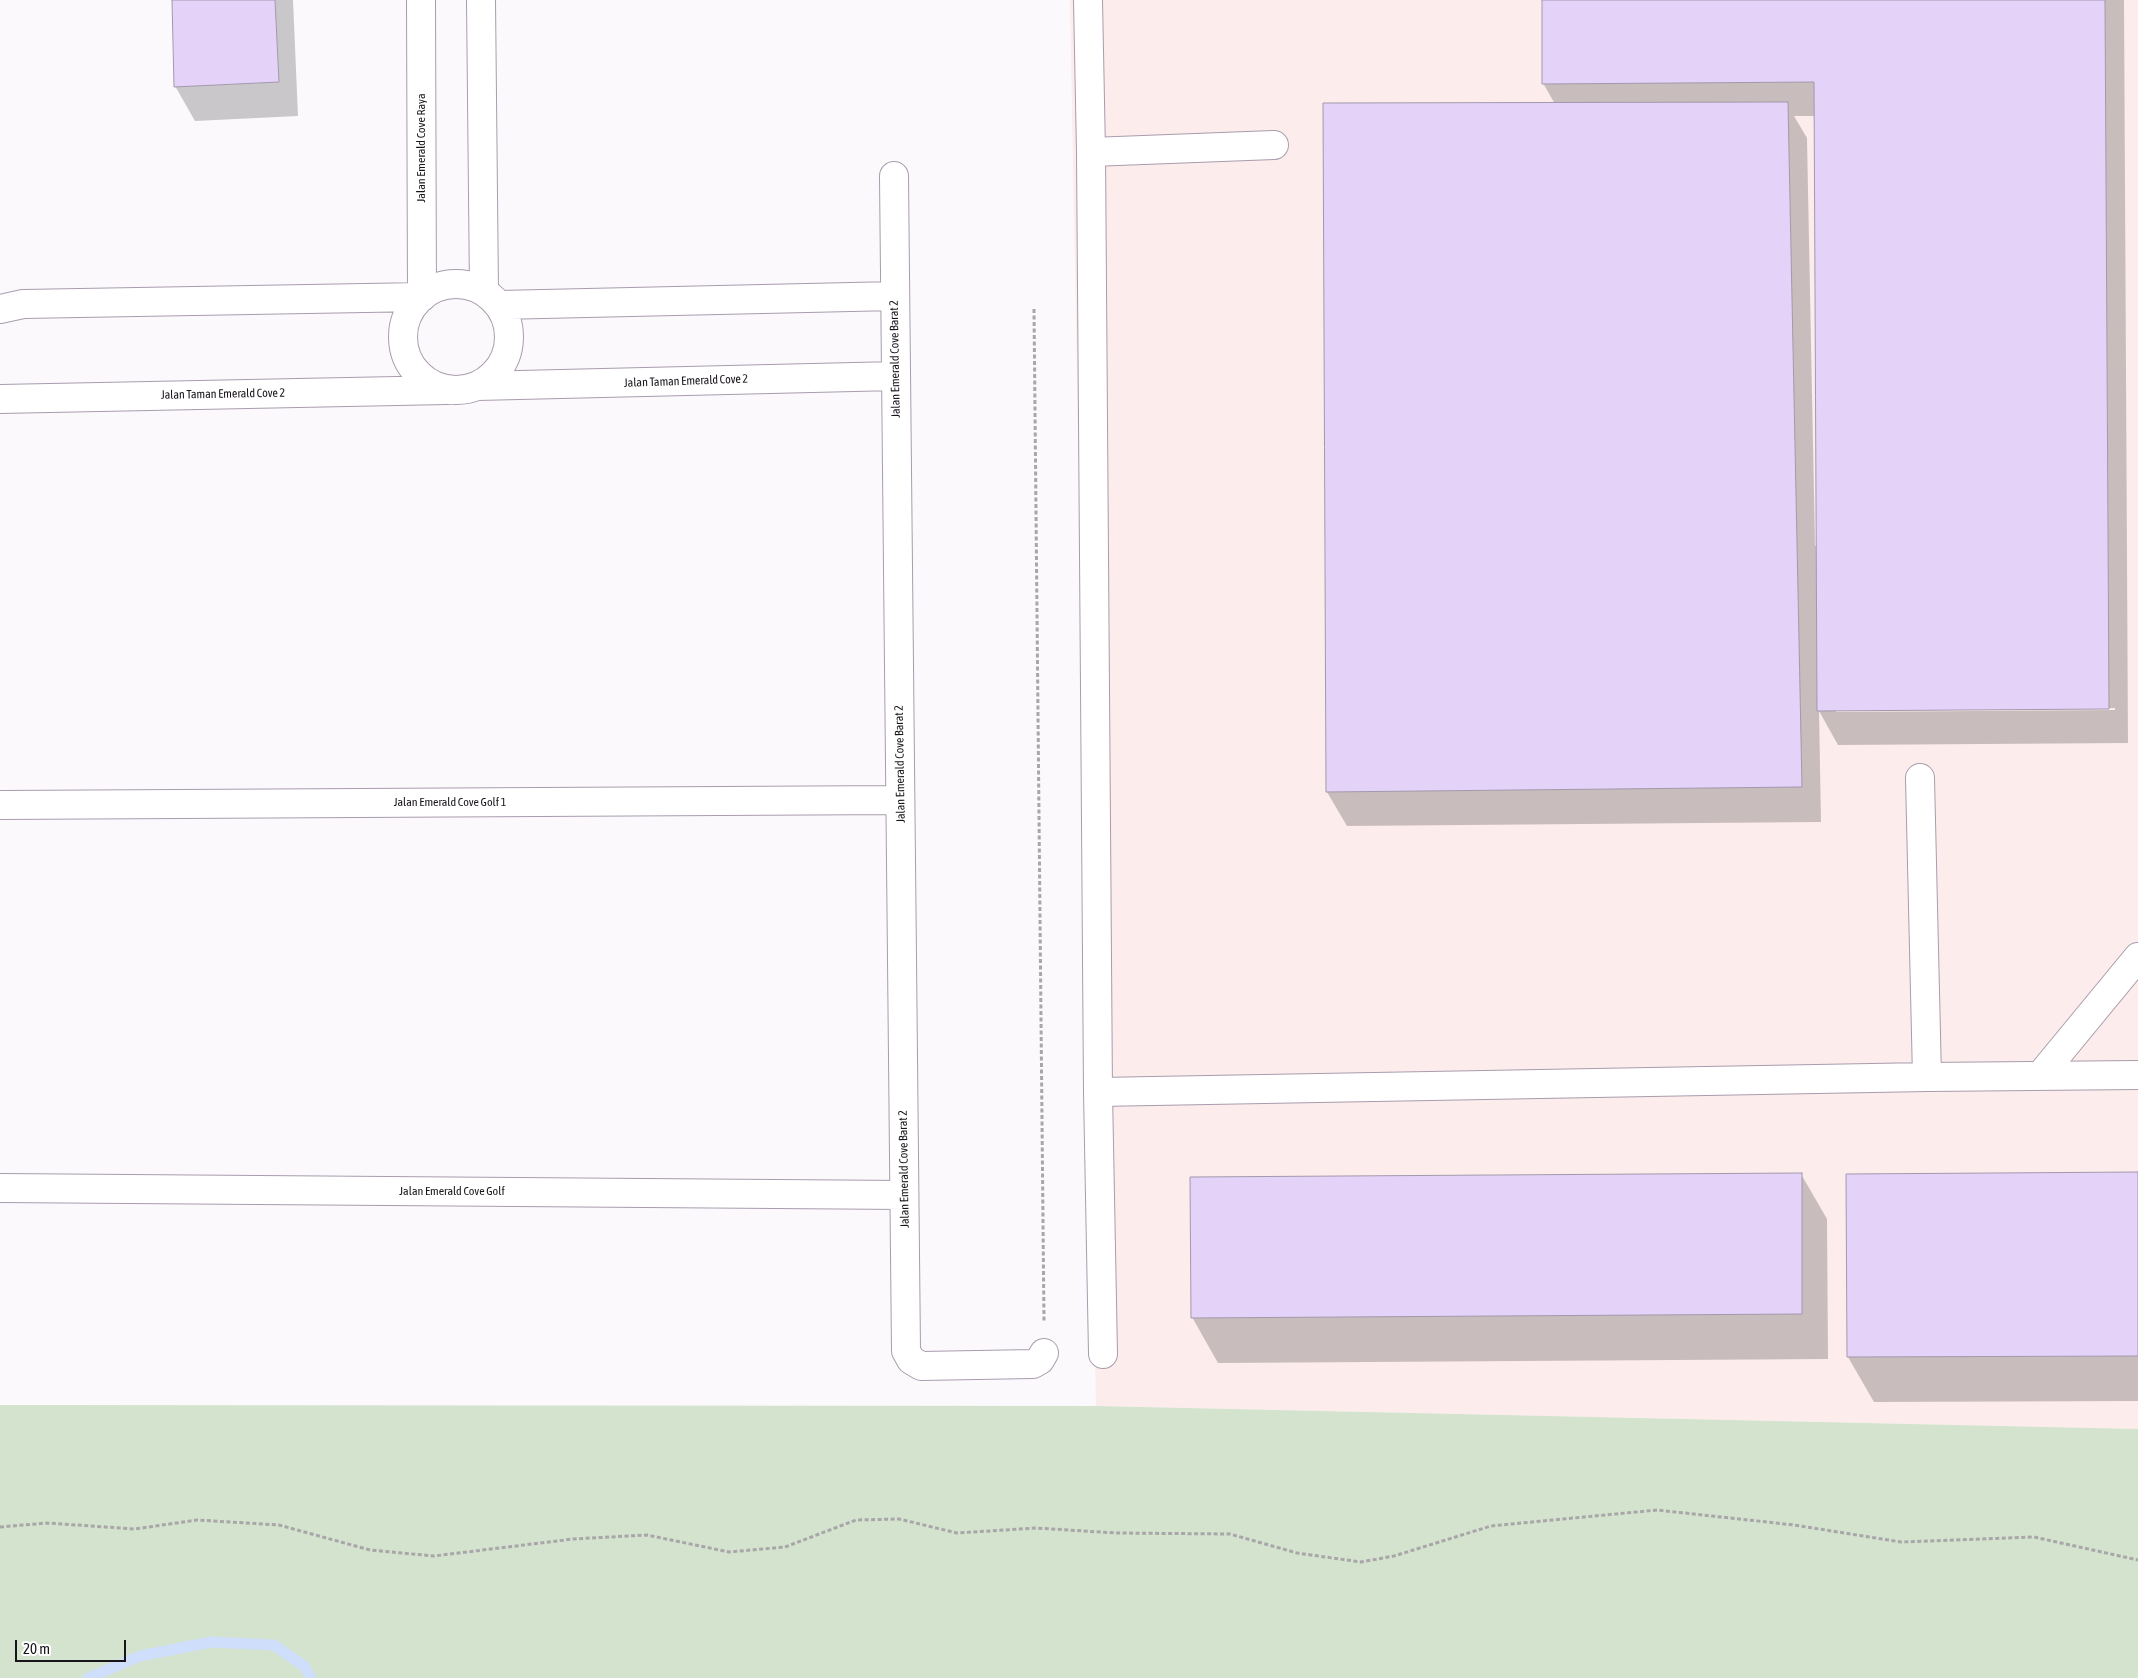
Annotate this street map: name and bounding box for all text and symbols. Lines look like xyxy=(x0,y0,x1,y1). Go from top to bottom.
street label: Jalan Emerald Cove Raya xyxy=(414,94,428,202)
street label: Jalan Emerald Cove Barat 2 xyxy=(887,300,903,418)
street label: Jalan Taman Emerald Cove 2 xyxy=(624,372,748,390)
street label: Jalan Taman Emerald Cove 2 xyxy=(161,386,285,402)
street label: Jalan Emerald Cove Barat 2 xyxy=(892,705,908,823)
street label: Jalan Emerald Cove Golf 1 xyxy=(394,795,506,809)
street label: Jalan Emerald Cove Barat 2 xyxy=(896,1110,912,1228)
street label: Jalan Emerald Cove Golf xyxy=(399,1184,505,1198)
scale bar xyxy=(18,1630,129,1662)
text: 20 m xyxy=(23,1640,50,1657)

